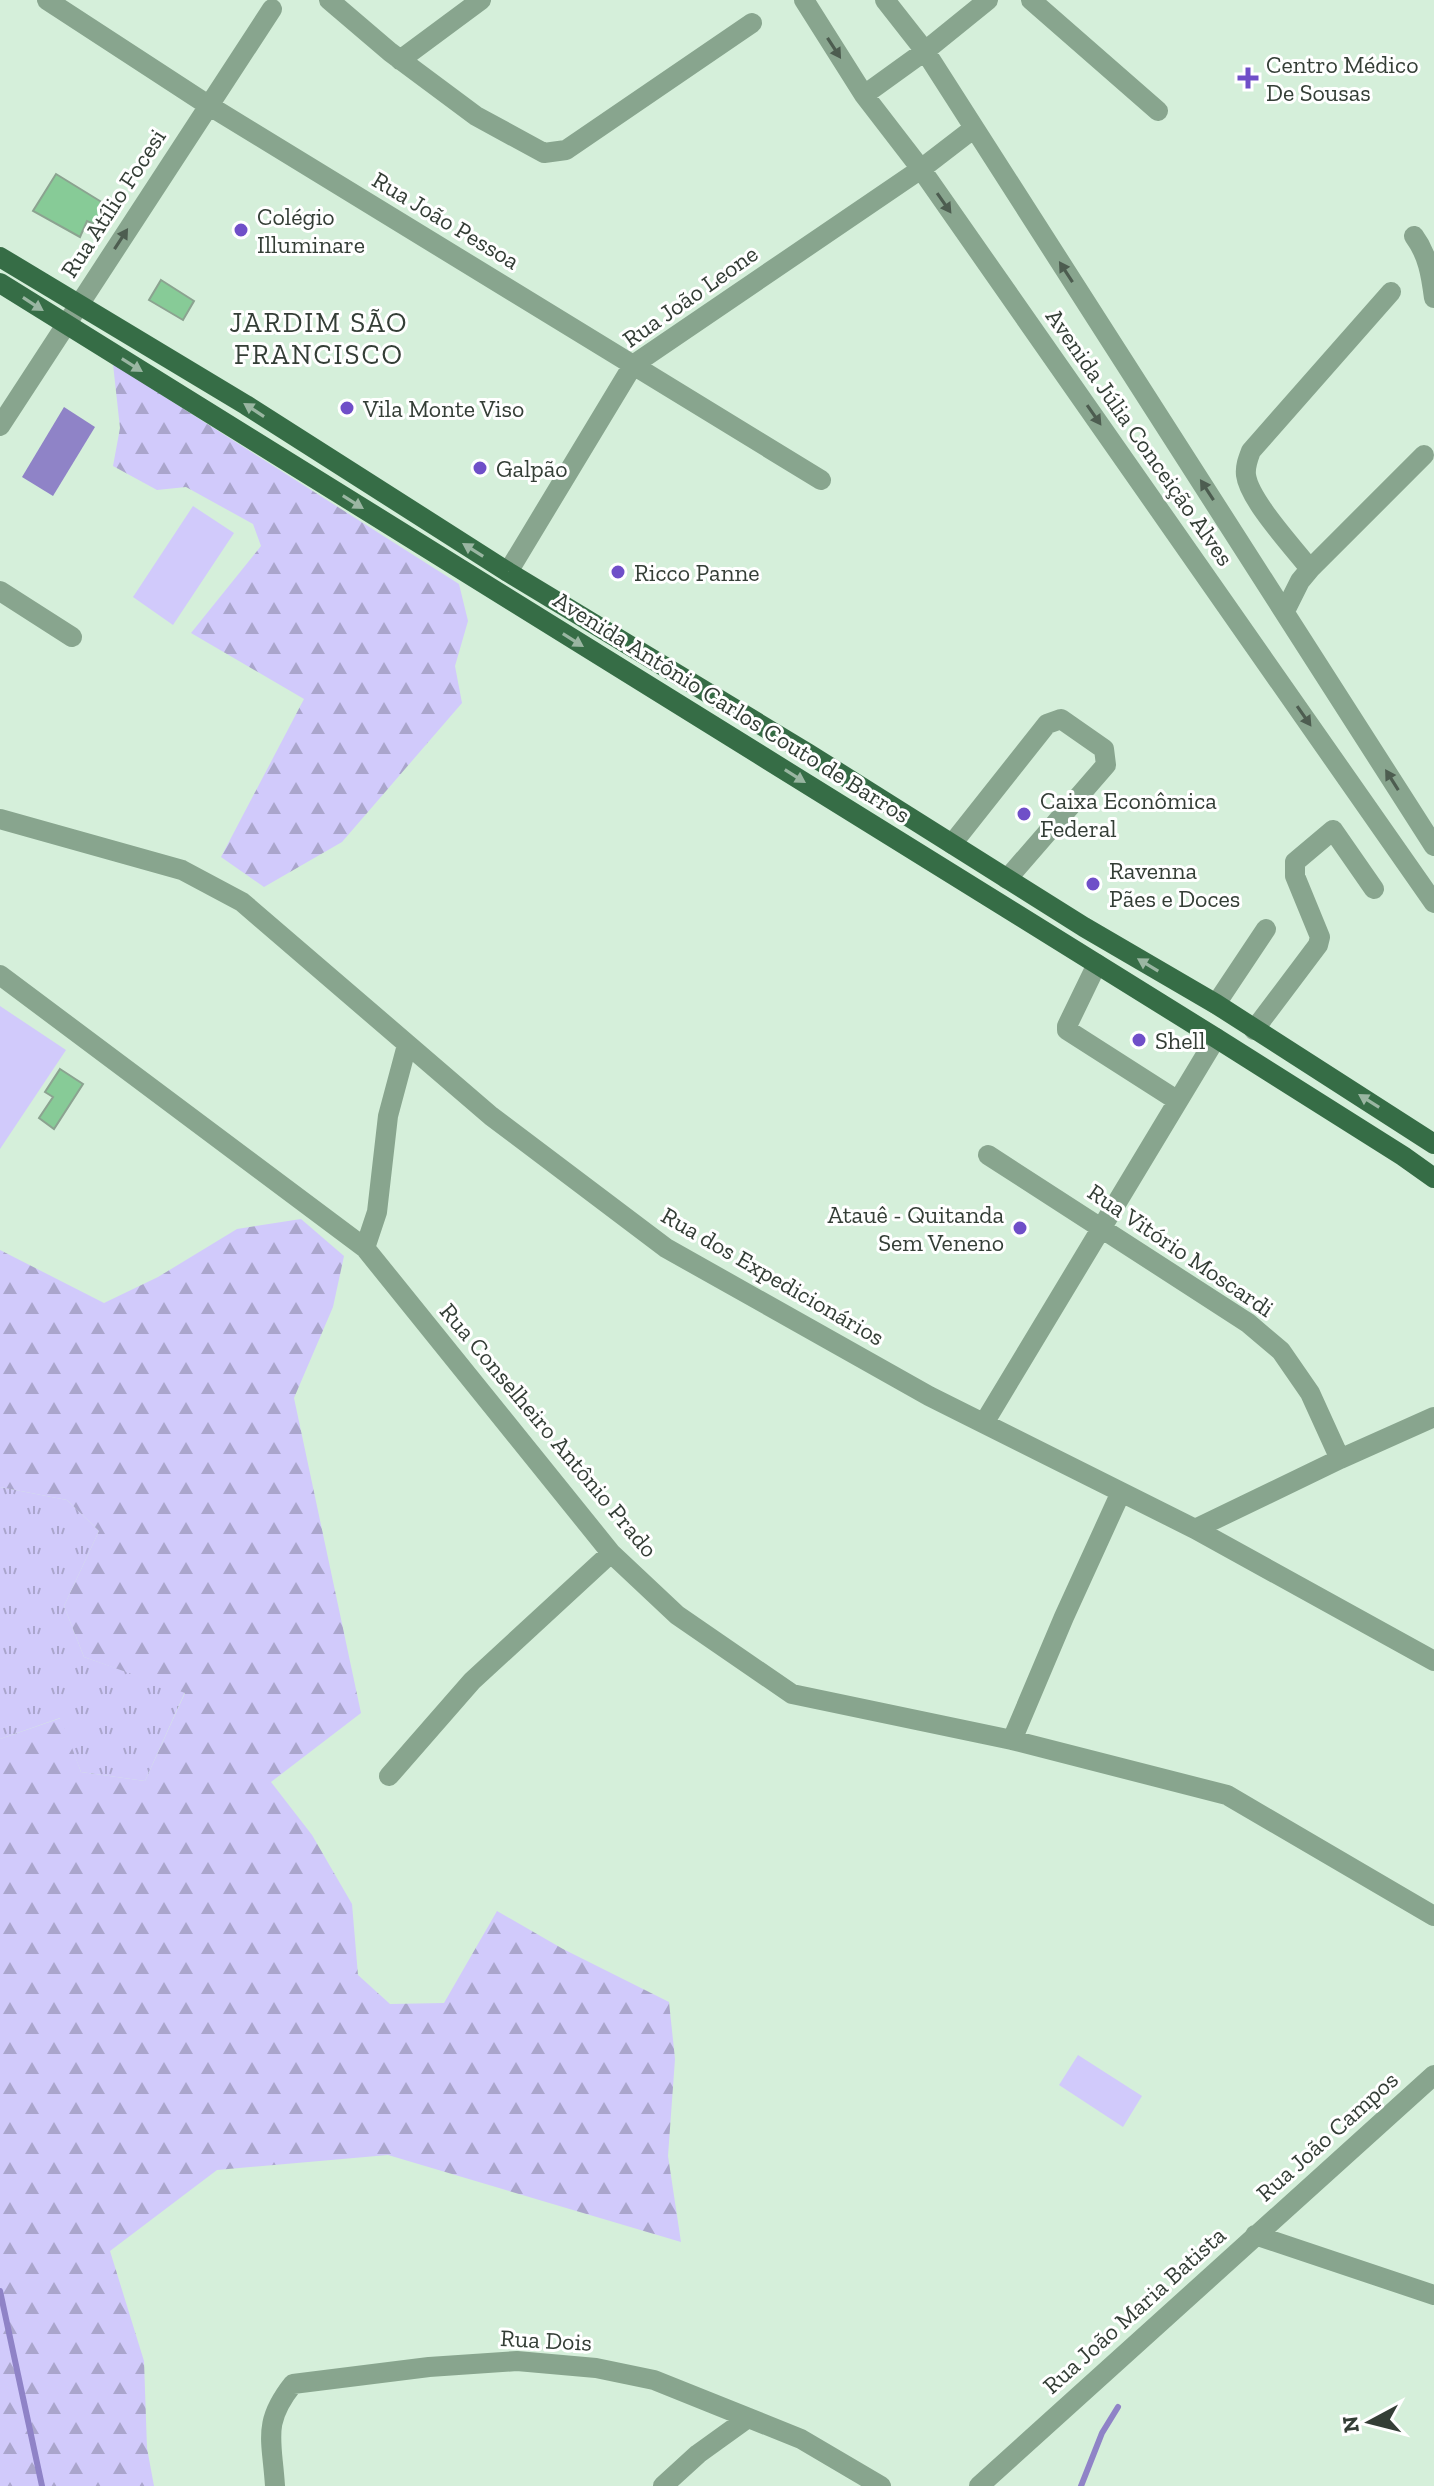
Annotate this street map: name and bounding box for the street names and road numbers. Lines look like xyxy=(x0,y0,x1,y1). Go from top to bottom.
street label: Rua Atílio Focesi xyxy=(54,123,172,283)
street label: Rua João Pessoa xyxy=(367,165,525,275)
street label: Rua João Leone xyxy=(617,239,763,353)
street label: Avenida Júlia Conceição Alves xyxy=(1040,303,1240,571)
street label: Avenida Antônio Carlos Couto de Barros xyxy=(548,585,916,829)
street label: Rua Vitório Moscardi xyxy=(1082,1177,1280,1323)
street label: Rua dos Expedicionários xyxy=(656,1200,890,1352)
street label: Rua Conselheiro Antônio Prado xyxy=(434,1297,664,1563)
street label: Rua João Campos xyxy=(1250,2065,1404,2207)
street label: Rua João Maria Batista xyxy=(1037,2220,1232,2400)
street label: Rua Dois xyxy=(499,2323,593,2357)

